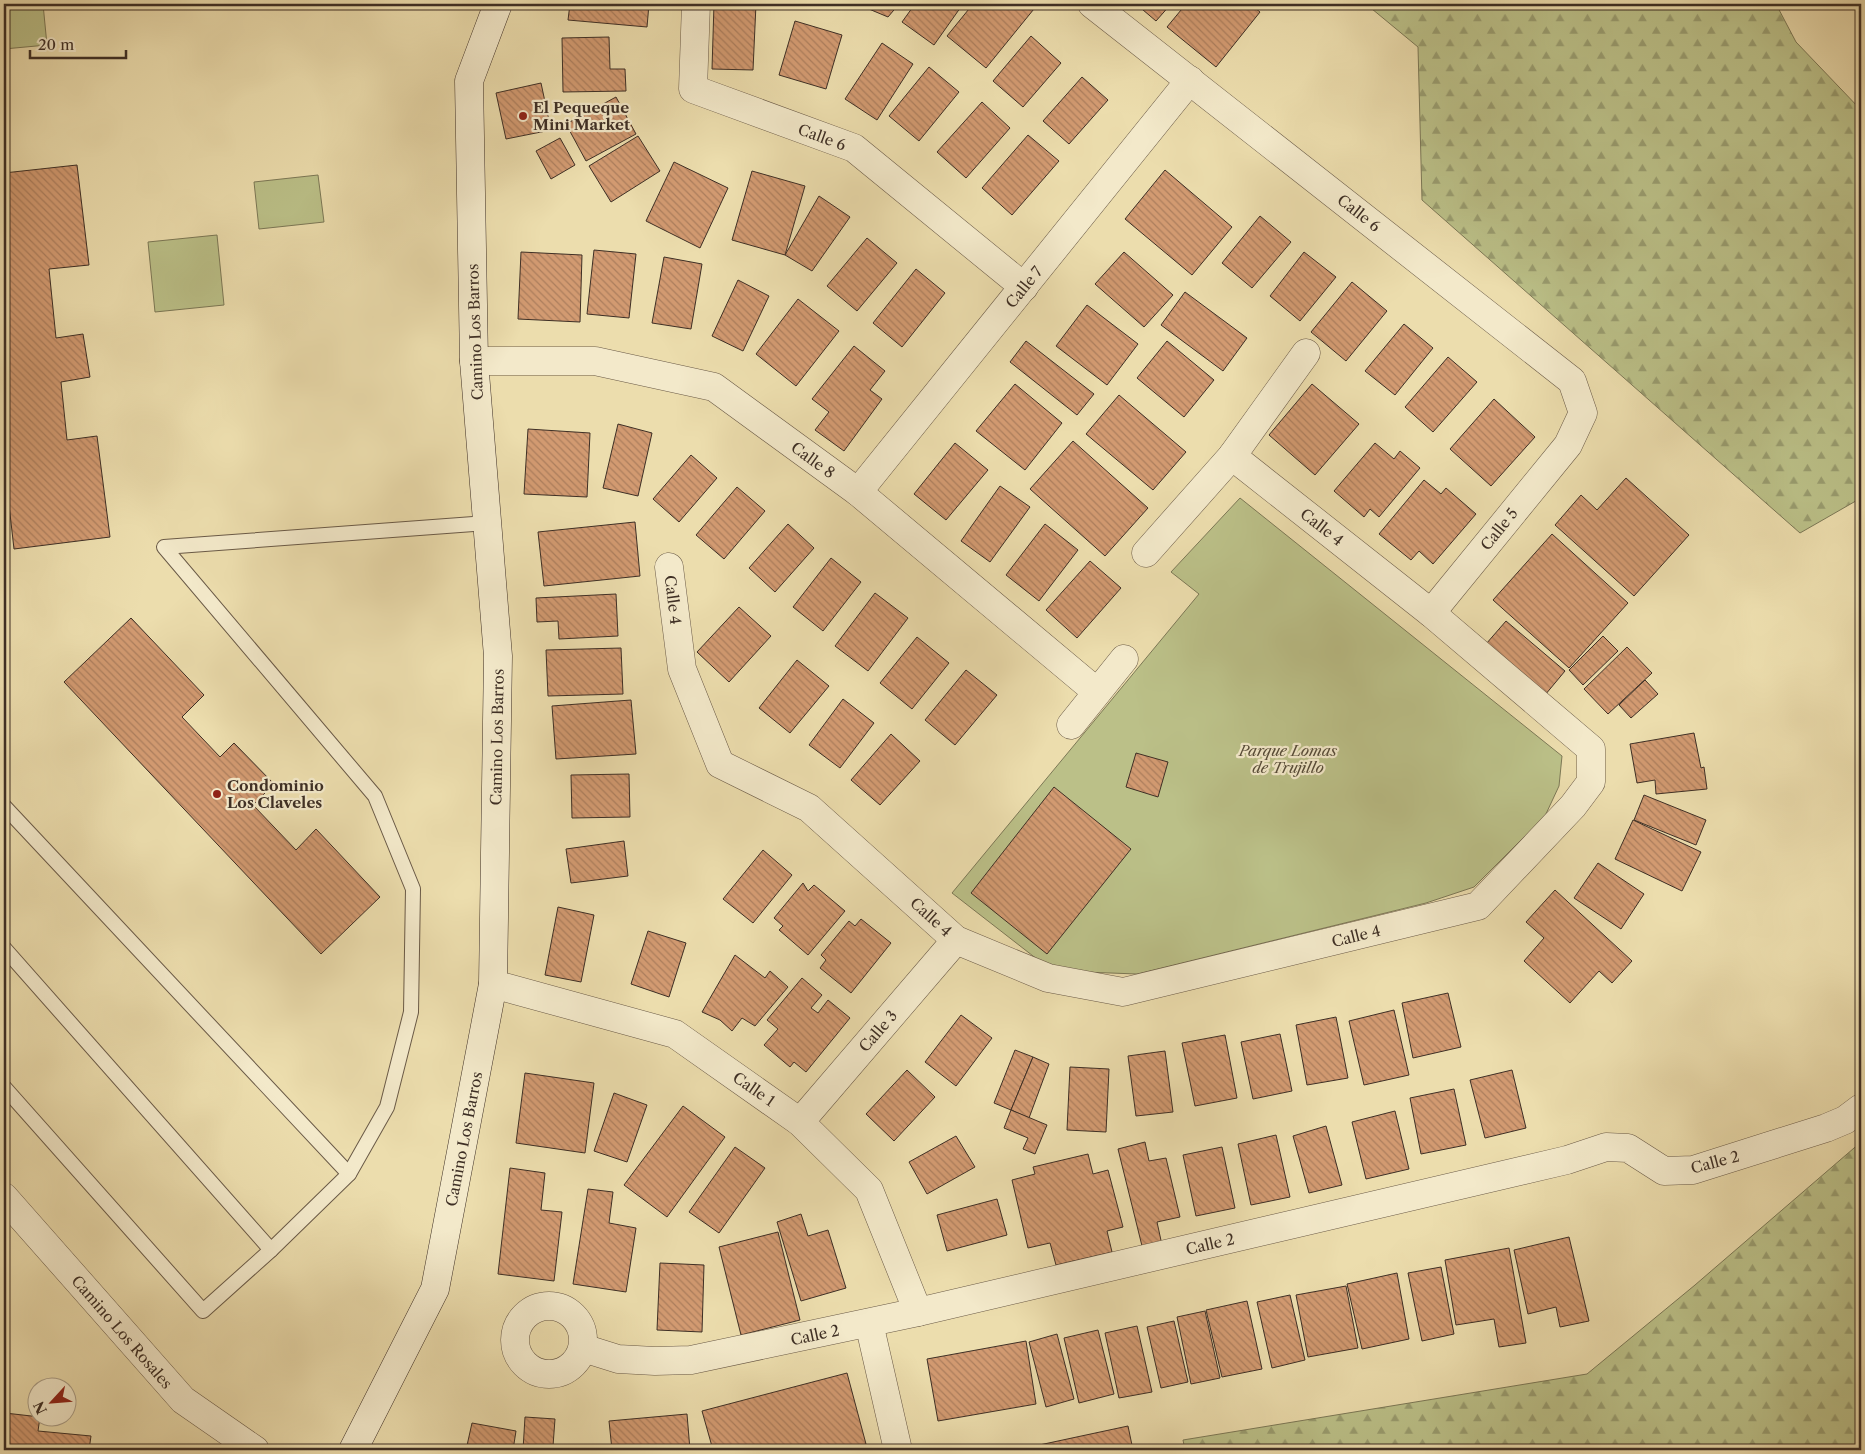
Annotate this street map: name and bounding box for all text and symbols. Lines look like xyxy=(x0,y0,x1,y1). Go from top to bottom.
scale bar xyxy=(30,28,126,60)
text: 20 m xyxy=(38,35,74,54)
place label: El Pequeque Mini Market xyxy=(533,98,630,134)
marker: El Pequeque Mini Market xyxy=(517,110,529,122)
street label: Calle 6 xyxy=(795,120,849,154)
street label: Calle 6 xyxy=(1334,190,1385,236)
street label: Calle 7 xyxy=(1001,262,1047,312)
street label: Camino Los Barros xyxy=(463,263,487,401)
street label: Calle 8 xyxy=(787,438,839,482)
street label: Calle 4 xyxy=(1297,504,1347,550)
street label: Calle 5 xyxy=(1476,504,1522,554)
street label: Calle 4 xyxy=(661,574,685,626)
street label: Camino Los Barros xyxy=(486,668,508,806)
park label: Parque Lomas de Trujillo xyxy=(1238,741,1337,777)
place label: Condominio Los Claveles xyxy=(227,776,324,812)
marker: Condominio Los Claveles xyxy=(211,788,223,800)
street label: Calle 4 xyxy=(906,893,956,941)
street label: Calle 4 xyxy=(1330,921,1382,951)
street label: Calle 3 xyxy=(855,1006,901,1056)
street label: Calle 1 xyxy=(729,1068,779,1111)
street label: Camino Los Barros xyxy=(442,1070,486,1208)
street label: Calle 2 xyxy=(1689,1146,1741,1178)
street label: Calle 2 xyxy=(1184,1229,1236,1259)
street label: Camino Los Rosales xyxy=(68,1271,176,1393)
street label: Calle 2 xyxy=(789,1321,841,1349)
north arrow xyxy=(28,1376,78,1426)
text: N xyxy=(30,1398,51,1417)

